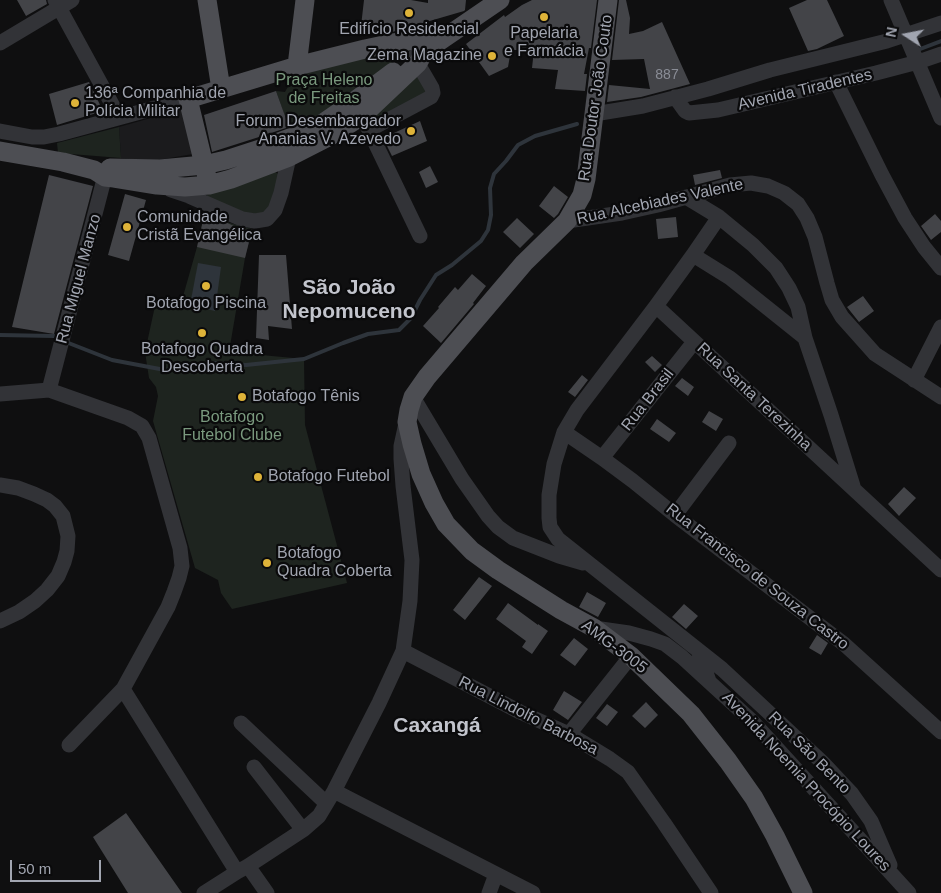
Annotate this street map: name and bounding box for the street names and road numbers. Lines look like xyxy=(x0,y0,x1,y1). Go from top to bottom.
street label: Rua Doutor João Couto xyxy=(575,13,617,183)
street label: Avenida Tiradentes xyxy=(736,65,874,115)
street label: Rua Alcebiades Valente xyxy=(575,175,745,229)
street label: Rua Miguel Manzo xyxy=(52,212,106,346)
street label: Rua Santa Terezinha xyxy=(693,339,815,455)
street label: Rua Brasil xyxy=(618,365,678,435)
street label: Rua Francisco de Souza Castro xyxy=(662,500,852,654)
street label: AMG-3005 xyxy=(577,616,651,678)
street label: Rua Lindolfo Barbosa xyxy=(455,673,601,759)
street label: Avenida Noemia Procópio Loures xyxy=(718,688,894,876)
street label: Rua São Bento xyxy=(764,708,854,798)

